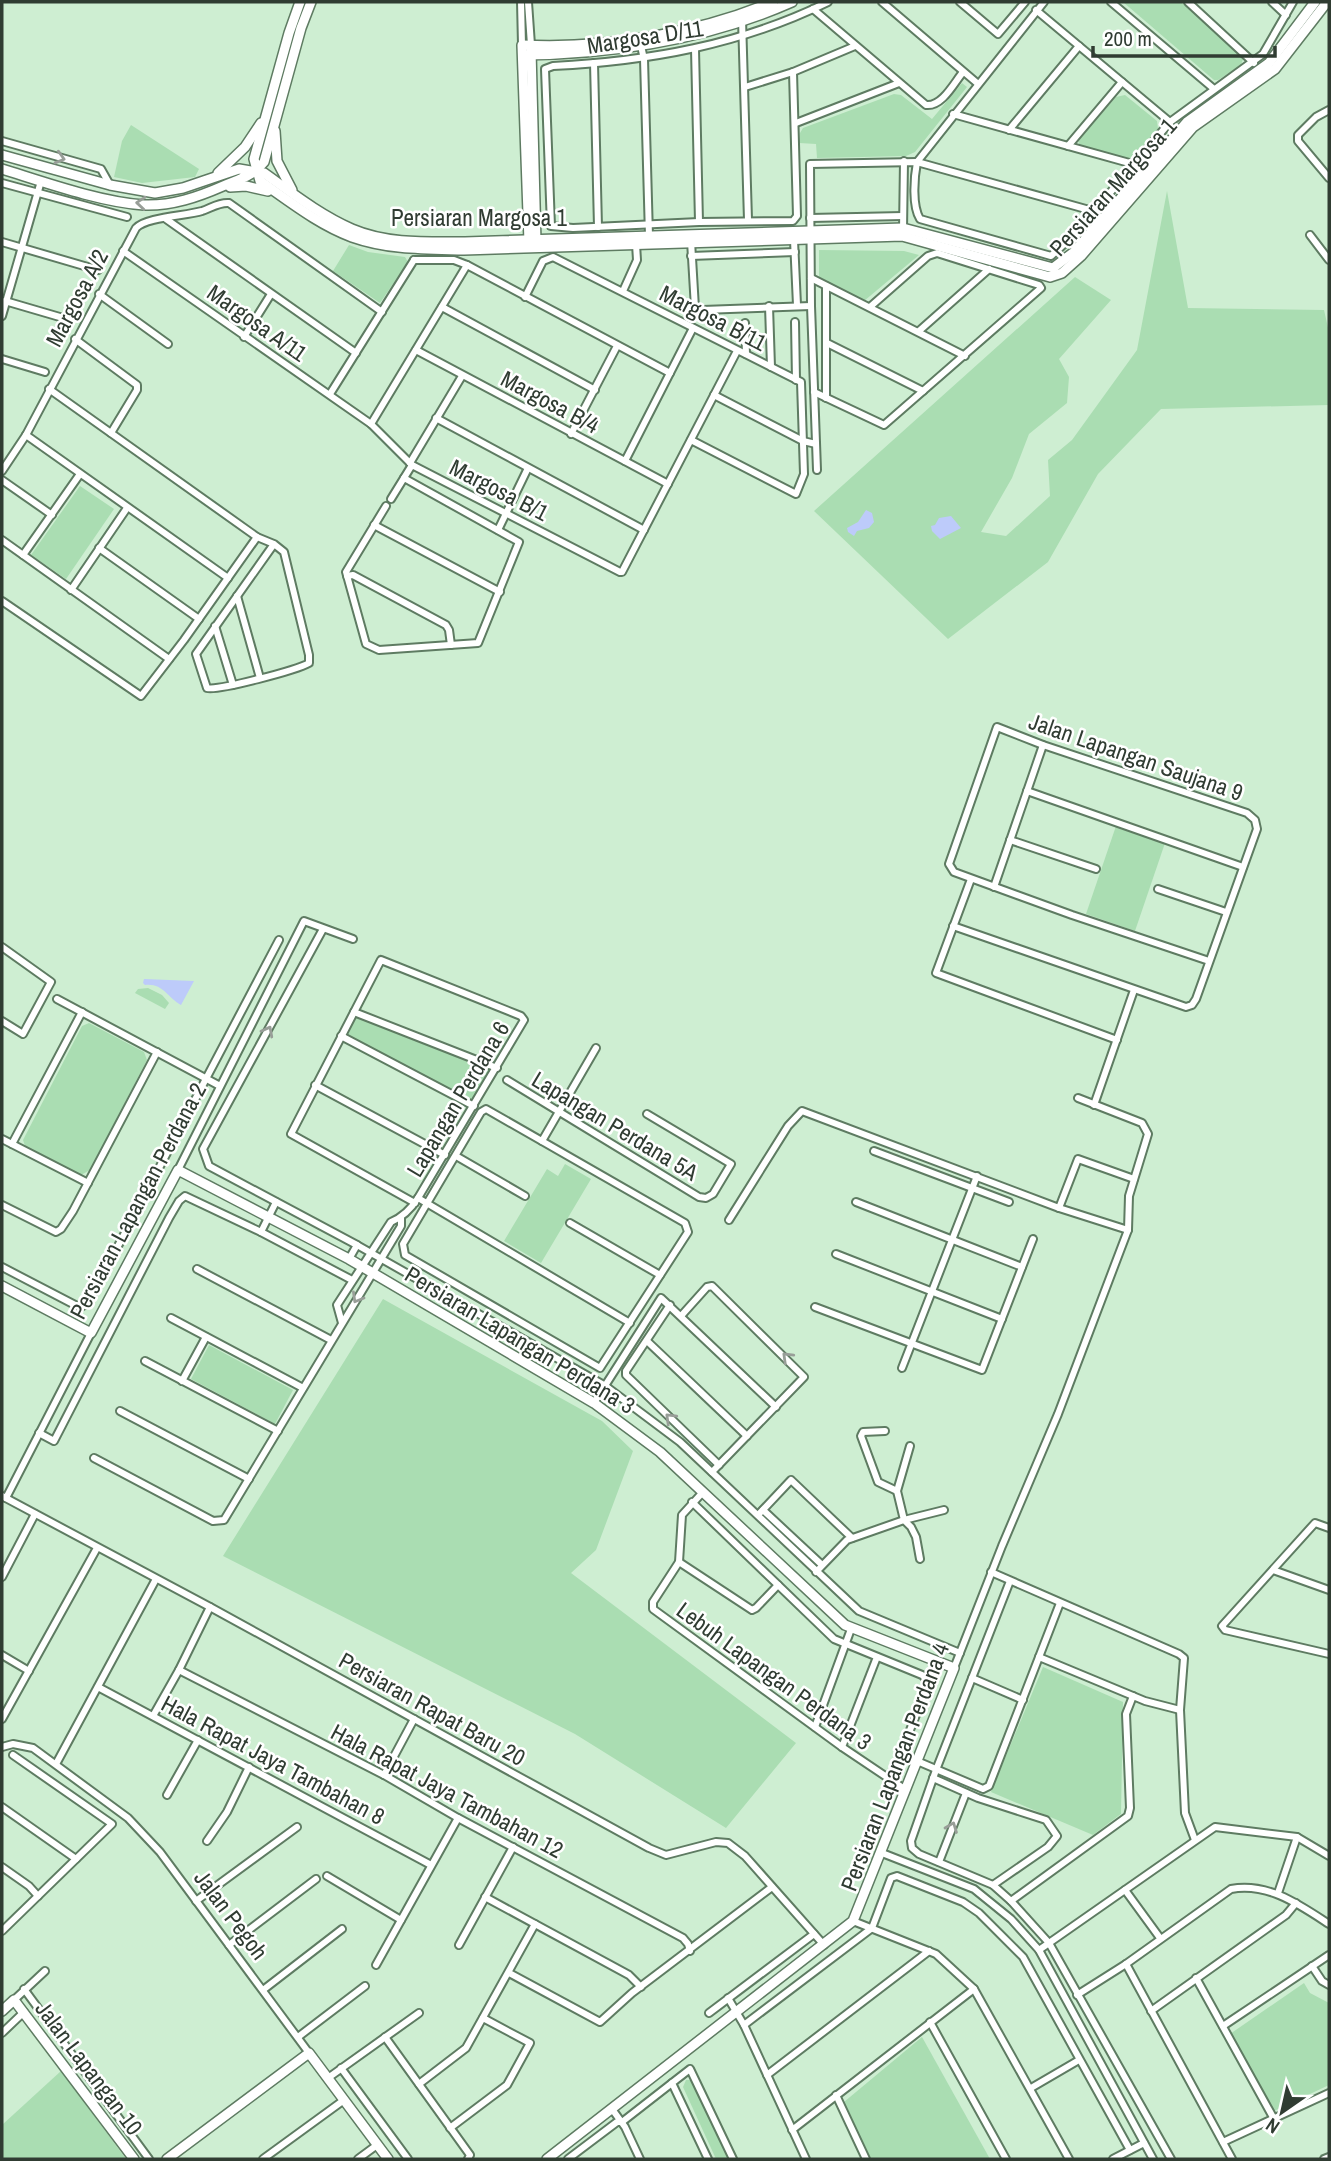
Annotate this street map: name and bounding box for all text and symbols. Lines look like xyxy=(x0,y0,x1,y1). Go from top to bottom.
street label: Margosa D/11 xyxy=(585,12,706,61)
scale bar xyxy=(1093,14,1275,58)
text: 200 m xyxy=(1104,24,1152,53)
street label: Persiaran Margosa 1 xyxy=(1042,110,1183,262)
one-way arrow xyxy=(54,149,66,164)
one-way arrow xyxy=(135,196,146,211)
street label: Persiaran Margosa 1 xyxy=(391,202,568,233)
street label: Margosa A/2 xyxy=(38,244,115,352)
street label: Margosa A/11 xyxy=(201,277,314,369)
street label: Margosa B/11 xyxy=(654,277,772,358)
street label: Margosa B/4 xyxy=(496,363,605,441)
street label: Margosa B/1 xyxy=(445,451,554,528)
street label: Jalan Lapangan Saujana 9 xyxy=(1025,705,1247,808)
street label: Lapangan Perdana 6 xyxy=(399,1015,516,1182)
one-way arrow xyxy=(259,1026,273,1038)
street label: Lapangan Perdana 5A xyxy=(526,1064,704,1188)
street label: Persiaran Lapangan Perdana 2 xyxy=(62,1077,213,1324)
street label: Persiaran Lapangan Perdana 3 xyxy=(399,1259,641,1421)
one-way arrow xyxy=(352,1290,365,1303)
one-way arrow xyxy=(782,1353,795,1366)
one-way arrow xyxy=(665,1413,678,1426)
street label: Lebuh Lapangan Perdana 3 xyxy=(671,1594,878,1757)
street label: Persiaran Lapangan Perdana 4 xyxy=(833,1638,956,1895)
street label: Persiaran Rapat Baru 20 xyxy=(333,1644,531,1773)
street label: Hala Rapat Jaya Tambahan 8 xyxy=(156,1688,390,1832)
street label: Hala Rapat Jaya Tambahan 12 xyxy=(326,1716,569,1865)
one-way arrow xyxy=(944,1822,958,1834)
street label: Jalan Pegoh xyxy=(187,1863,275,1966)
street label: Jalan Lapangan 10 xyxy=(29,1994,150,2141)
north arrow xyxy=(1247,2077,1317,2147)
text: N xyxy=(1261,2112,1284,2140)

